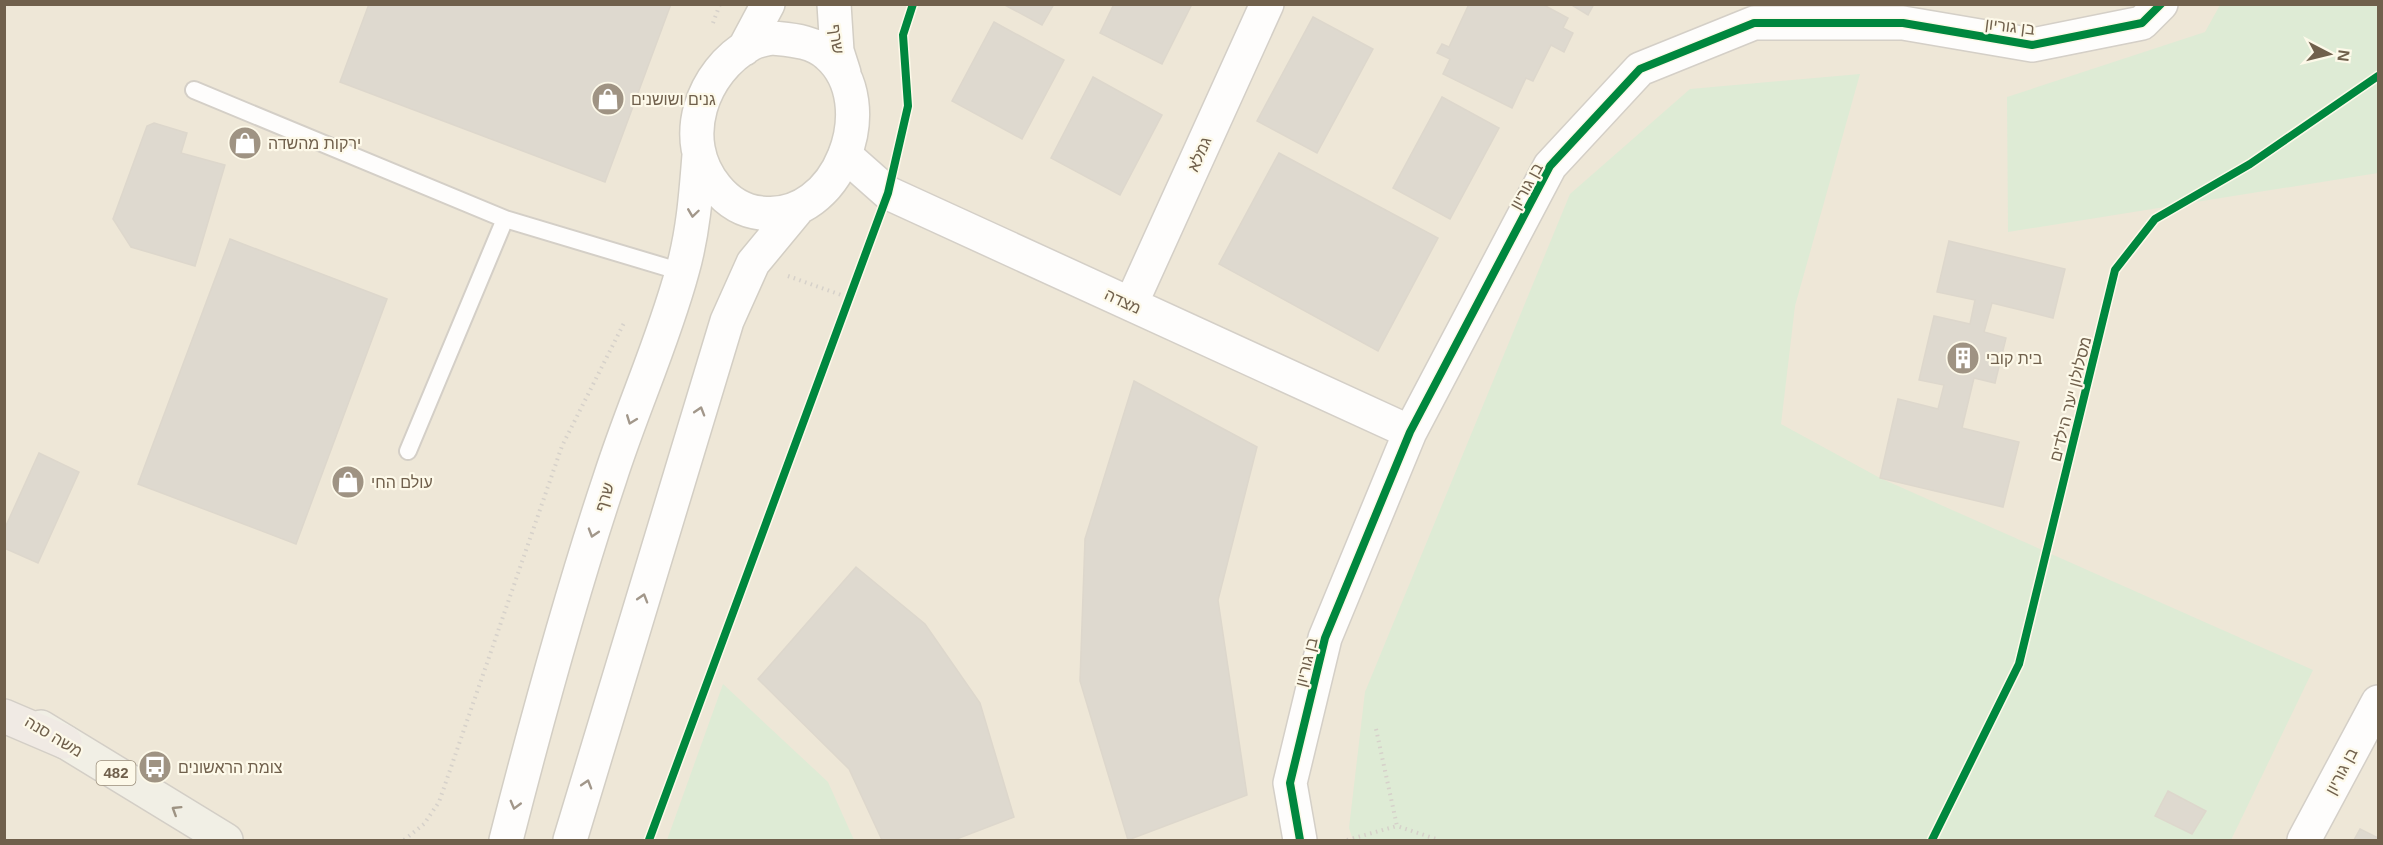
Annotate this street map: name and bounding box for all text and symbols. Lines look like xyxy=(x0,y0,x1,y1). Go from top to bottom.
street label: בן גוריון xyxy=(1984,15,2036,38)
street label: שרף xyxy=(826,23,847,55)
north arrow xyxy=(2299,24,2359,84)
text: N xyxy=(2334,49,2353,63)
shop icon: גנים ושושנים xyxy=(590,81,626,117)
place label: גנים ושושנים xyxy=(631,91,716,108)
shop icon: ירקות מהשדה xyxy=(227,125,263,161)
street label: גמלא xyxy=(1184,134,1215,174)
place label: ירקות מהשדה xyxy=(268,135,361,152)
street label: בן גוריון xyxy=(1507,160,1546,212)
one-way arrow xyxy=(688,209,700,218)
street label: מצדה xyxy=(1102,286,1144,317)
street label: מסלולון יער הילדים xyxy=(2047,335,2094,463)
building icon: בית קובי xyxy=(1945,340,1981,376)
place label: בית קובי xyxy=(1986,350,2043,367)
one-way arrow xyxy=(693,406,705,417)
one-way arrow xyxy=(626,414,639,425)
shop icon: עולם החי xyxy=(330,464,366,500)
place label: עולם החי xyxy=(371,474,433,491)
street label: שרף xyxy=(592,480,617,514)
one-way arrow xyxy=(588,527,600,538)
one-way arrow xyxy=(636,593,648,604)
street label: בן גוריון xyxy=(1292,635,1321,688)
street label: משה סנה xyxy=(22,713,86,760)
street label: בן גוריון xyxy=(2322,745,2361,797)
bus stop icon: צומת הראשונים xyxy=(137,749,173,785)
place label: צומת הראשונים xyxy=(178,759,283,776)
road number: 482 xyxy=(96,761,136,785)
one-way arrow xyxy=(580,780,592,790)
one-way arrow xyxy=(510,799,522,810)
one-way arrow xyxy=(172,805,182,817)

